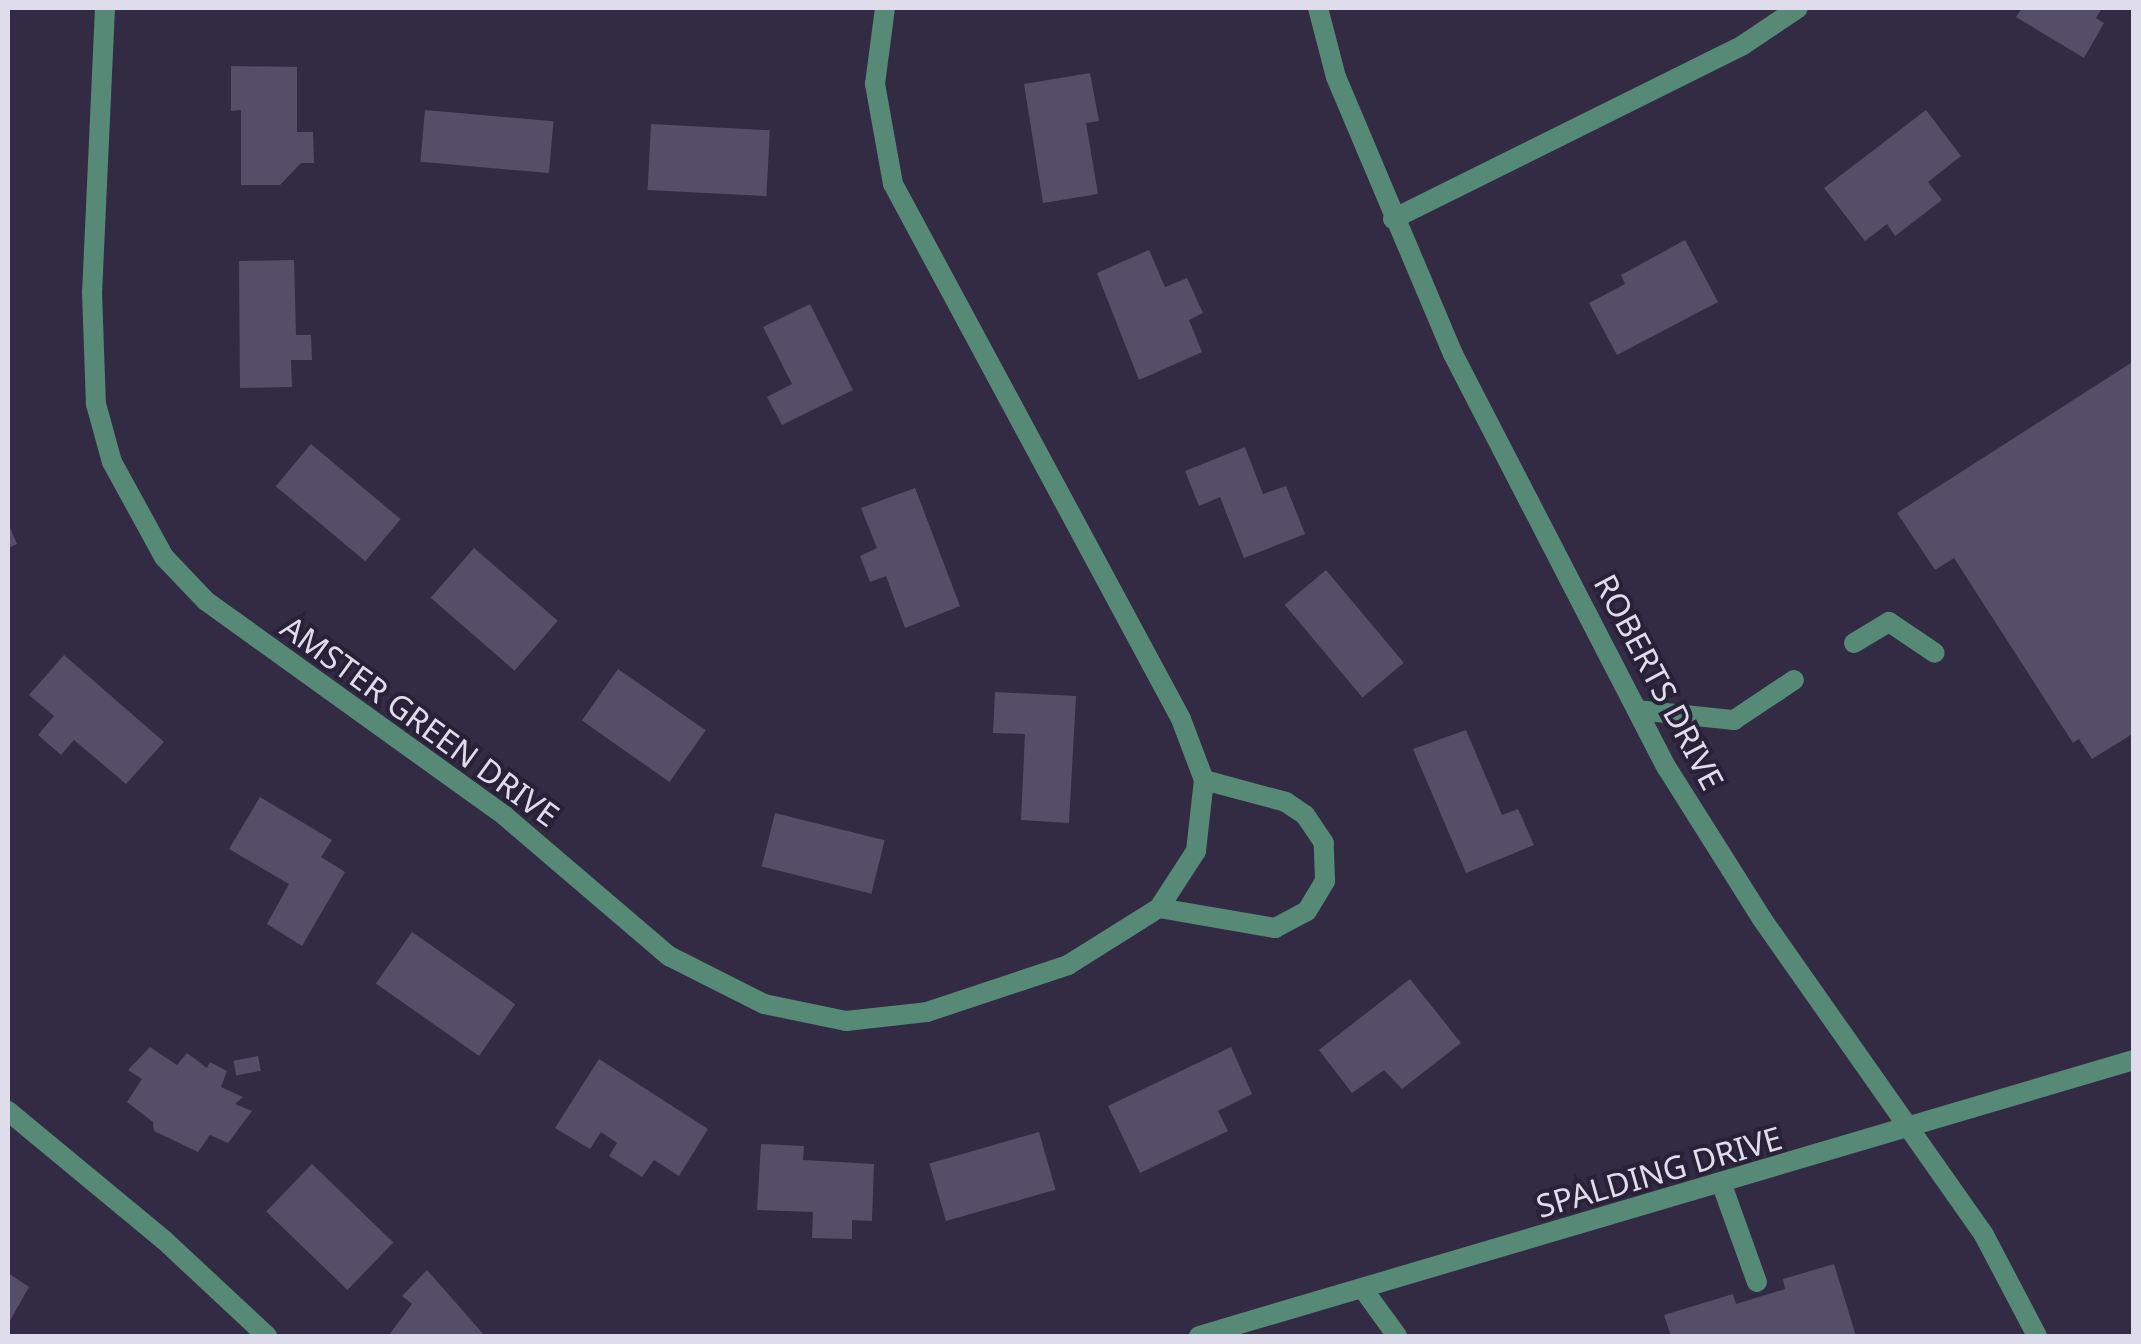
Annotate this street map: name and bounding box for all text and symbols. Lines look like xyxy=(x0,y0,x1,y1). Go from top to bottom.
street label: ROBERTS DRIVE xyxy=(1586,568,1732,796)
street label: AMSTER GREEN DRIVE xyxy=(274,607,566,835)
street label: SPALDING DRIVE xyxy=(1532,1119,1786,1225)

